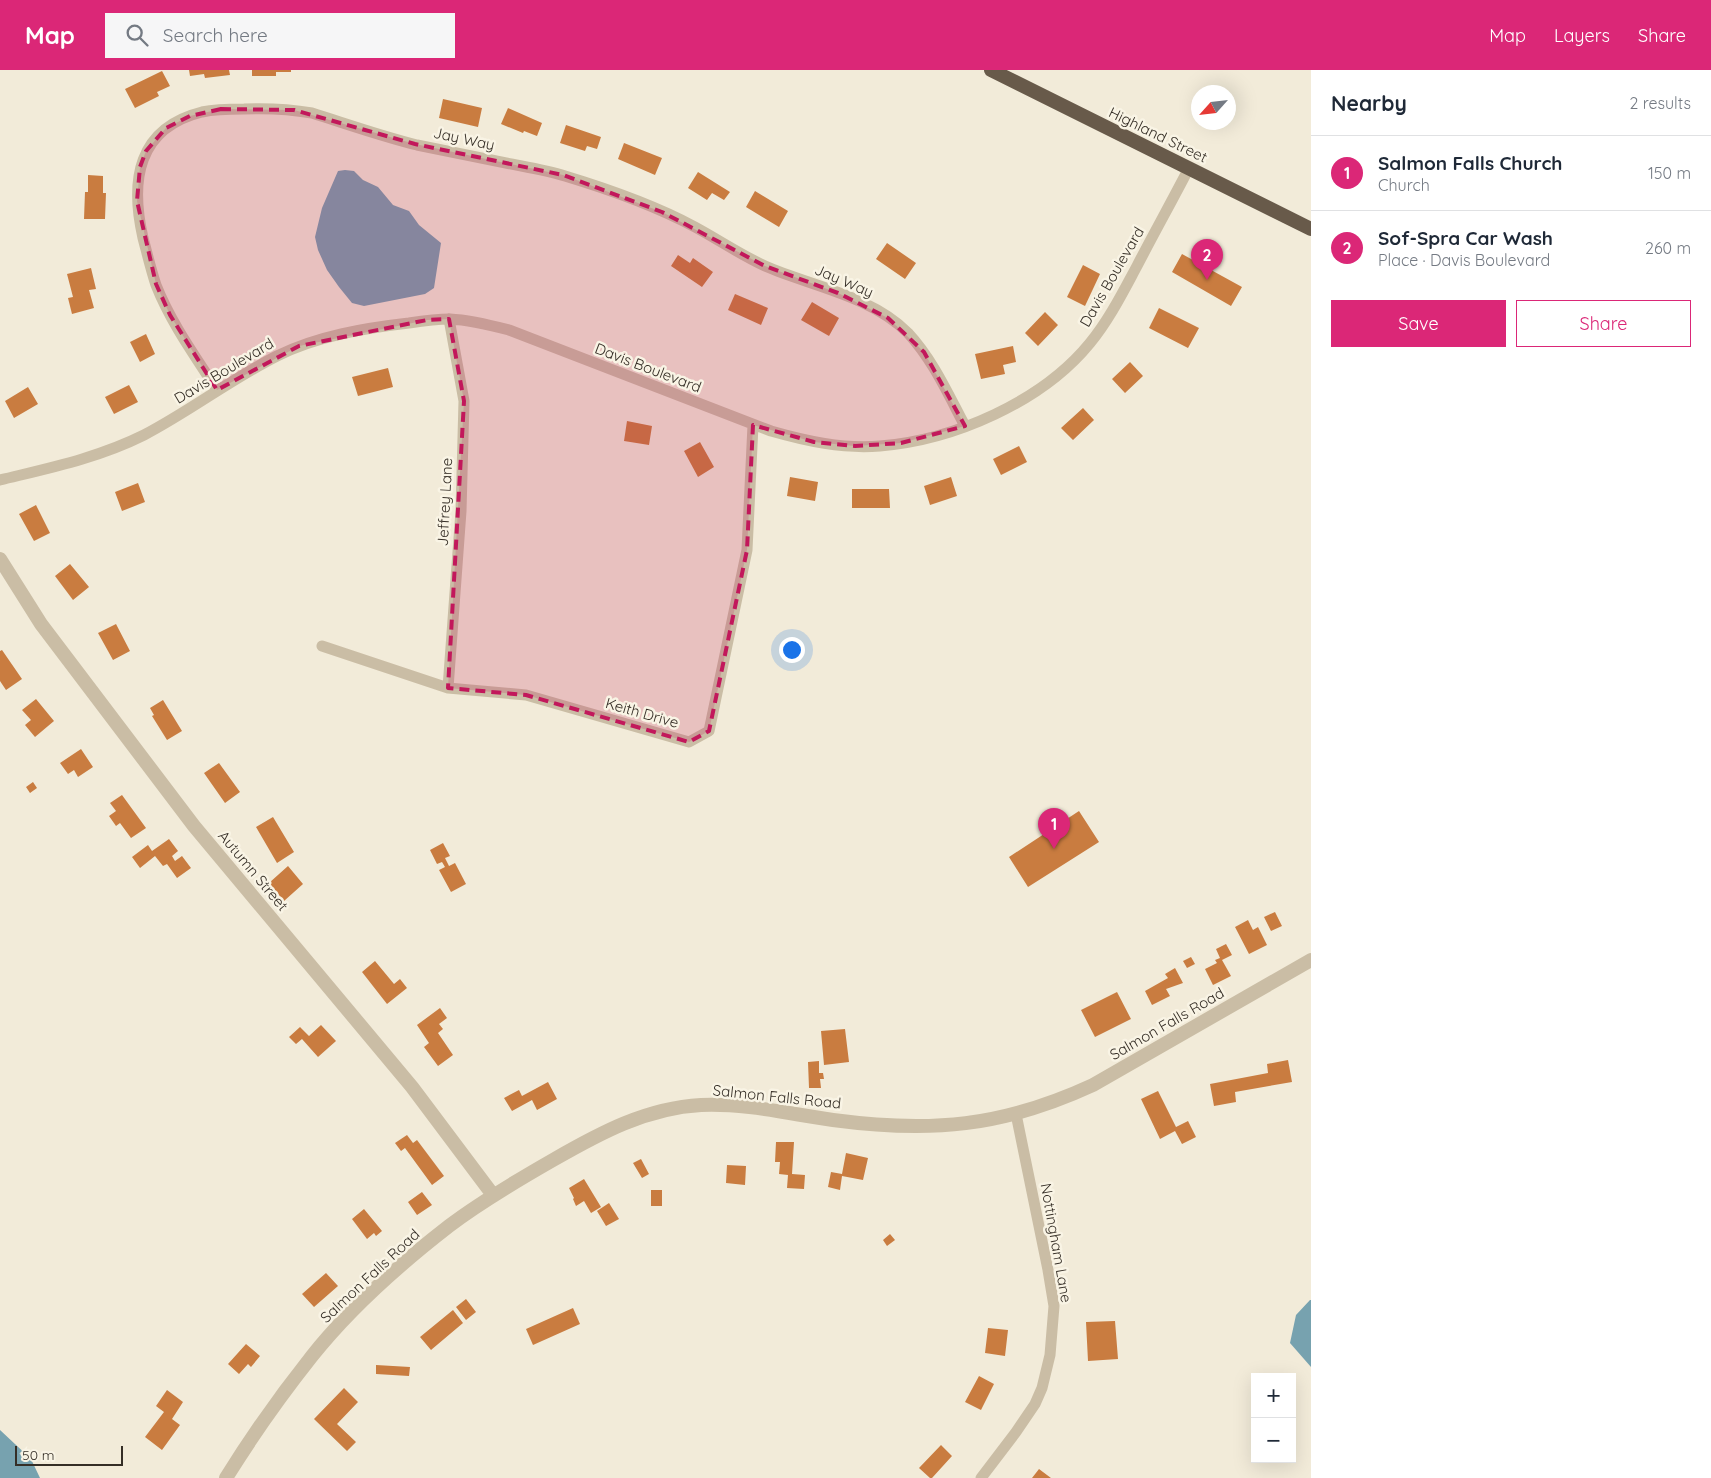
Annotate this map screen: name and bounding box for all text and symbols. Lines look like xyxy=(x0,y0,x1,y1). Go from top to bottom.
search box xyxy=(105,13,455,58)
text: Map xyxy=(25,20,75,50)
icon: search xyxy=(123,21,151,49)
text: Search here xyxy=(163,23,268,47)
text: Map xyxy=(1489,24,1526,47)
text: Layers xyxy=(1554,24,1610,47)
text: Share xyxy=(1638,24,1686,47)
north arrow xyxy=(1191,85,1236,130)
text: Nearby xyxy=(1331,90,1407,116)
text: 2 results xyxy=(1629,93,1691,113)
street label: Highland Street xyxy=(1106,102,1211,167)
street label: Jay Way xyxy=(432,123,497,154)
text: Salmon Falls Church xyxy=(1378,151,1562,175)
text: 1 xyxy=(1344,163,1350,183)
text: 150 m xyxy=(1648,163,1691,183)
text: Church xyxy=(1378,175,1430,195)
street label: Davis Boulevard xyxy=(1075,223,1148,330)
text: Sof-Spra Car Wash xyxy=(1378,226,1553,250)
text: 2 xyxy=(1342,238,1352,258)
text: 260 m xyxy=(1645,238,1691,258)
pin: 2 xyxy=(1191,239,1223,280)
text: Place · Davis Boulevard xyxy=(1378,250,1550,270)
street label: Jay Way xyxy=(812,260,877,301)
button: Save xyxy=(1331,300,1506,347)
button: Share xyxy=(1516,300,1691,347)
street label: Davis Boulevard xyxy=(171,333,277,408)
street label: Davis Boulevard xyxy=(592,338,704,397)
street label: Jeffrey Lane xyxy=(433,457,456,547)
your location xyxy=(779,637,805,663)
street label: Keith Drive xyxy=(603,693,681,732)
pin: 1 xyxy=(1038,808,1070,849)
street label: Autumn Street xyxy=(214,827,293,915)
street label: Salmon Falls Road xyxy=(1106,983,1227,1064)
street label: Salmon Falls Road xyxy=(712,1080,842,1113)
street label: Nottingham Lane xyxy=(1037,1182,1076,1304)
street label: Salmon Falls Road xyxy=(316,1225,423,1327)
map controls xyxy=(1251,1373,1296,1463)
button: + xyxy=(1251,1373,1296,1418)
button: − xyxy=(1251,1418,1296,1463)
scale bar xyxy=(15,1443,122,1466)
text: 50 m xyxy=(22,1446,55,1464)

